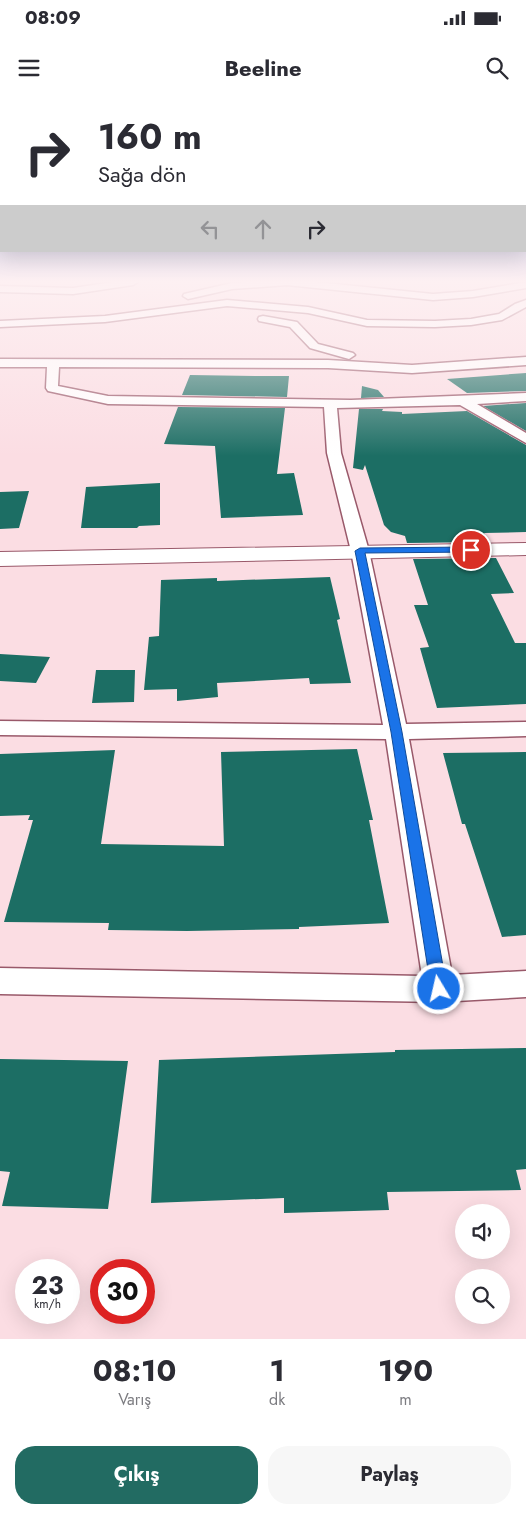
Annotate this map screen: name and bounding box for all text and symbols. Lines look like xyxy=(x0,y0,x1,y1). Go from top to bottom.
text: 08:09 xyxy=(25,4,81,31)
text: Beeline xyxy=(224,52,302,84)
icon: menu xyxy=(15,54,43,82)
icon: search xyxy=(483,54,511,82)
text: 160 m xyxy=(98,112,202,162)
icon: right xyxy=(15,120,80,185)
text: Sağa dön xyxy=(98,158,186,190)
icon: left xyxy=(196,215,224,243)
icon: ahead xyxy=(249,215,277,243)
icon: right xyxy=(302,215,330,243)
pin xyxy=(450,529,492,571)
icon: arrive xyxy=(457,536,485,564)
position arrow xyxy=(412,962,464,1014)
map controls xyxy=(455,1204,510,1324)
button: sound xyxy=(455,1204,510,1259)
speed limit sign: 30 xyxy=(90,1259,155,1324)
text: 23 xyxy=(32,1267,63,1303)
button: search xyxy=(455,1269,510,1324)
text: km/h xyxy=(34,1295,61,1313)
text: 08:10 xyxy=(93,1349,176,1392)
text: 1 xyxy=(269,1349,285,1392)
text: 190 xyxy=(378,1349,433,1392)
text: Varış xyxy=(118,1388,151,1411)
text: dk xyxy=(269,1388,285,1411)
text: m xyxy=(399,1388,412,1411)
button: Çıkış xyxy=(15,1446,258,1504)
button: Paylaş xyxy=(268,1446,511,1504)

